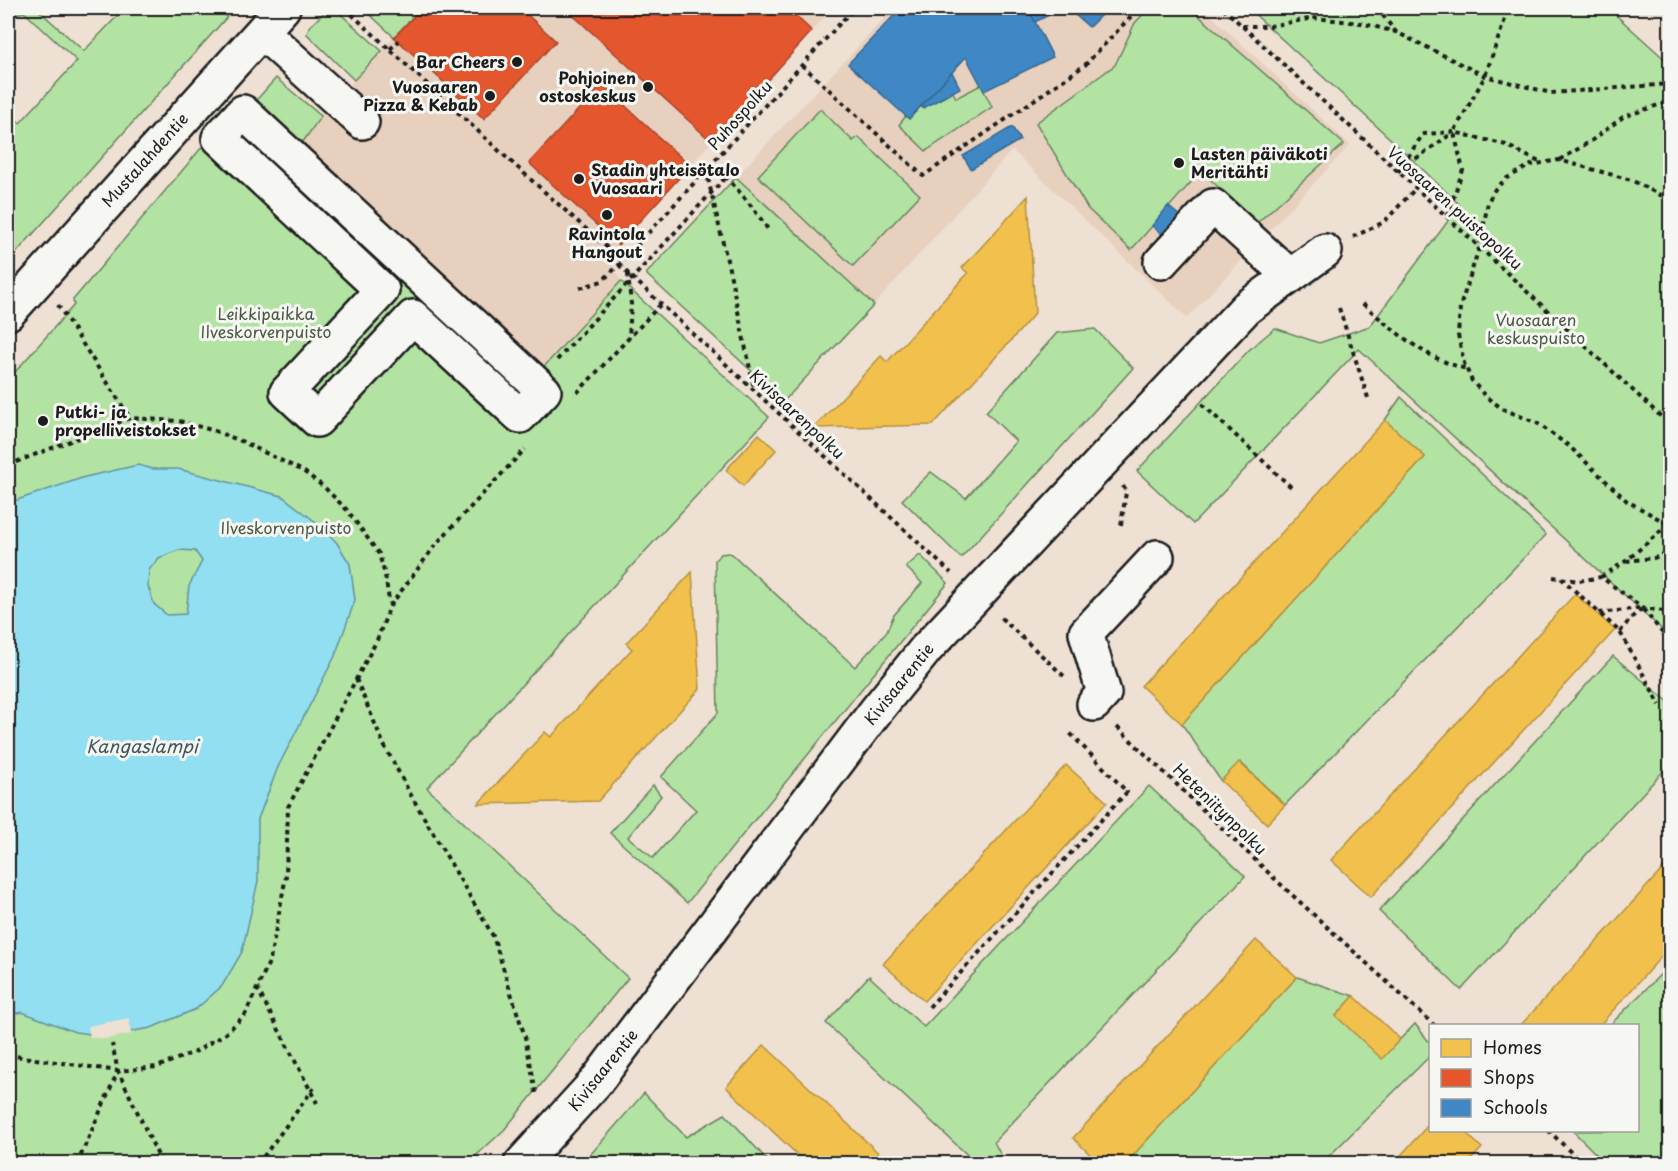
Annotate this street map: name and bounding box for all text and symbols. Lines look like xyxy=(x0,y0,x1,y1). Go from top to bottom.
place label: Bar Cheers xyxy=(416,49,505,73)
marker: Bar Cheers xyxy=(510,55,524,69)
place label: Pohjoinen ostoskeskus xyxy=(539,65,636,107)
place label: Vuosaaren Pizza & Kebab xyxy=(363,74,478,116)
street label: Puhospolku xyxy=(701,74,777,155)
marker: Pohjoinen ostoskeskus xyxy=(641,80,655,94)
marker: Vuosaaren Pizza & Kebab xyxy=(483,89,497,103)
street label: Mustalahdentie xyxy=(95,107,193,212)
street label: Vuosaaren puistopolku xyxy=(1383,140,1529,275)
place label: Lasten päiväkoti Meritähti xyxy=(1191,141,1328,183)
marker: Lasten päiväkoti Meritähti xyxy=(1172,156,1186,170)
place label: Stadin yhteisötalo Vuosaari xyxy=(591,157,739,199)
marker: Stadin yhteisötalo Vuosaari xyxy=(572,172,586,186)
marker: Ravintola Hangout xyxy=(600,208,614,222)
place label: Ravintola Hangout xyxy=(568,221,646,263)
park label: Leikkipaikka Ilveskorvenpuisto xyxy=(201,301,332,343)
park label: Vuosaaren keskuspuisto xyxy=(1487,307,1585,349)
street label: Kivisaarenpolku xyxy=(745,363,851,464)
place label: Putki- ja propelliveistokset xyxy=(55,399,197,441)
marker: Putki- ja propelliveistokset xyxy=(36,414,50,428)
park label: Ilveskorvenpuisto xyxy=(221,515,352,539)
street label: Kivisaarentie xyxy=(858,637,939,730)
water label: Kangaslampi xyxy=(86,732,201,759)
street label: Heteniitynpolku xyxy=(1168,757,1273,859)
street label: Kivisaarentie xyxy=(562,1023,643,1116)
legend xyxy=(1429,1024,1639,1132)
text: Homes xyxy=(1483,1033,1541,1060)
text: Shops xyxy=(1483,1063,1534,1090)
text: Schools xyxy=(1483,1093,1548,1120)

